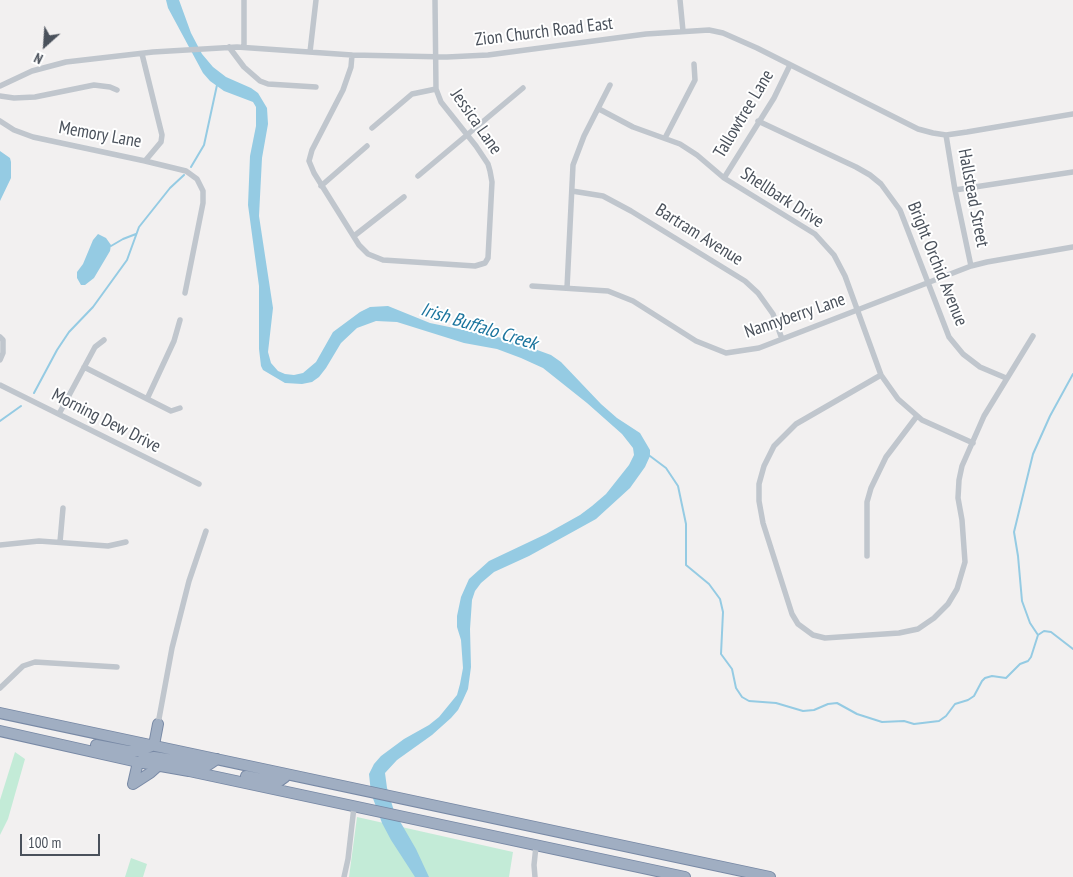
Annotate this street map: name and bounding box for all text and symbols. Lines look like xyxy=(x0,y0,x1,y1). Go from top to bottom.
street label: Zion Church Road East xyxy=(474,13,614,51)
north arrow xyxy=(20,20,70,70)
text: N xyxy=(31,49,46,68)
street label: Tallowtree Lane xyxy=(709,66,779,162)
street label: Jessica Lane xyxy=(446,85,506,159)
street label: Memory Lane xyxy=(57,117,143,153)
street label: Hallstead Street xyxy=(953,147,993,249)
street label: Shellbark Drive xyxy=(736,163,828,233)
street label: Bright Orchid Avenue xyxy=(902,199,972,329)
street label: Bartram Avenue xyxy=(651,200,747,270)
street label: Nannyberry Lane xyxy=(742,289,848,343)
water label: Irish Buffalo Creek xyxy=(418,299,540,355)
street label: Morning Dew Drive xyxy=(48,384,164,458)
scale bar xyxy=(22,824,102,856)
text: 100 m xyxy=(28,833,61,852)

